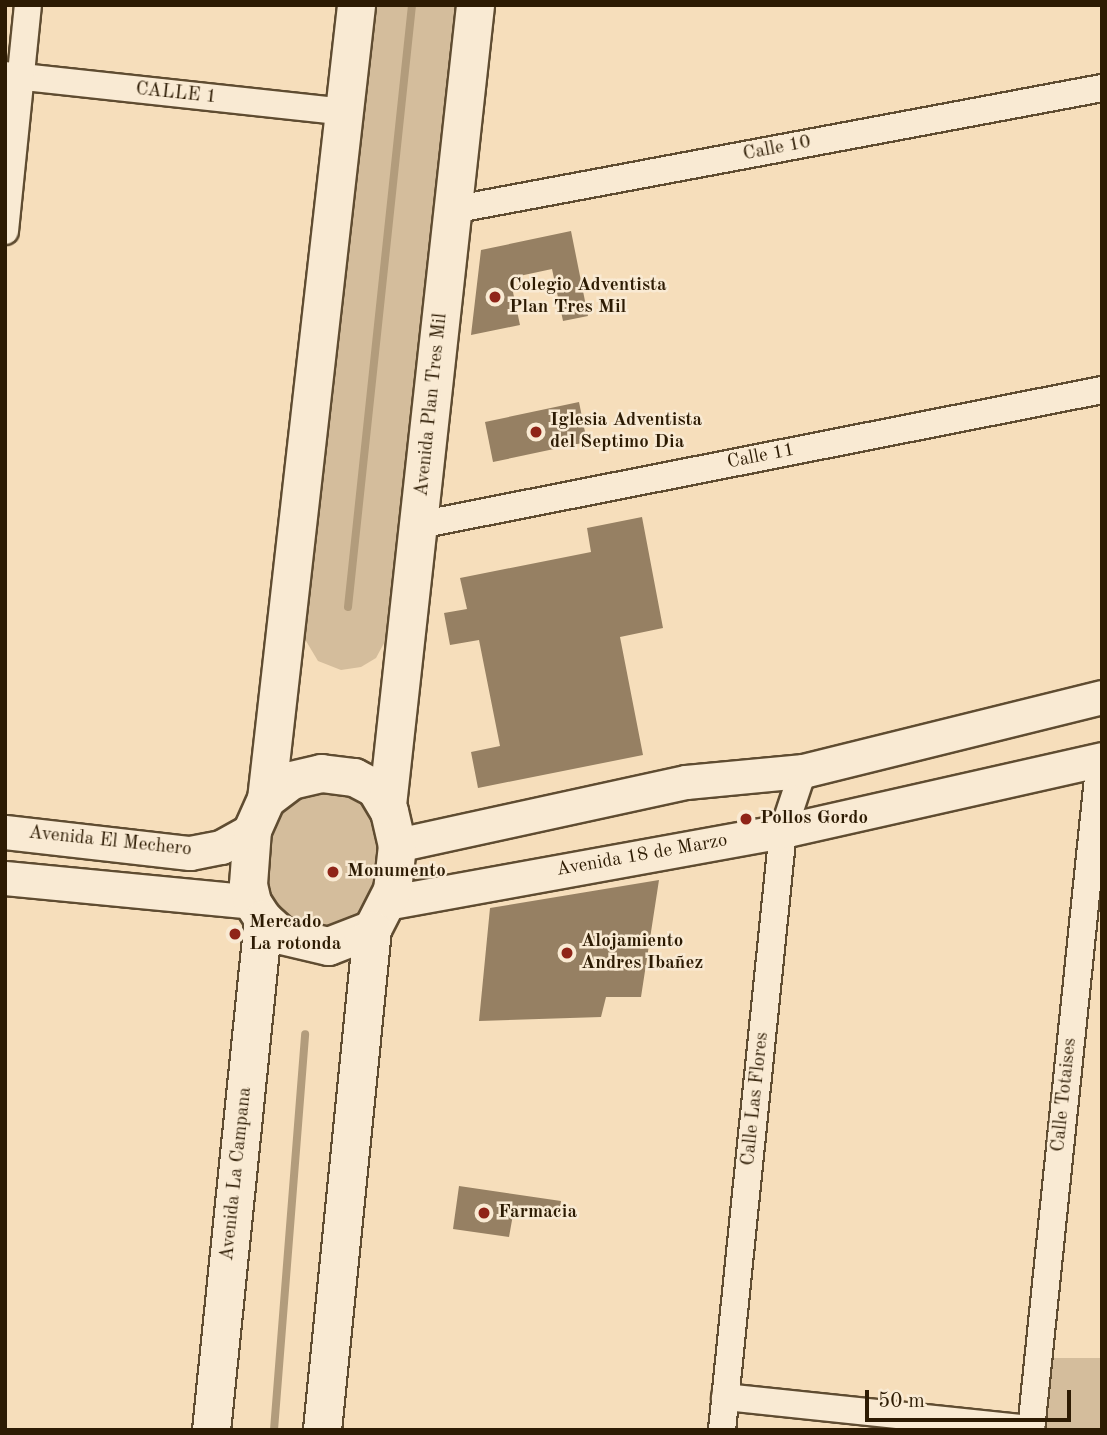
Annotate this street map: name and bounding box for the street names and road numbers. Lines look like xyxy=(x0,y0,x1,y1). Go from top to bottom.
street label: CALLE 1 xyxy=(134,78,218,110)
street label: Calle 10 xyxy=(741,131,813,167)
street label: Avenida Plan Tres Mil xyxy=(411,312,453,498)
street label: Calle 11 xyxy=(725,439,797,475)
street label: Avenida El Mechero xyxy=(27,822,193,862)
street label: Avenida 18 de Marzo xyxy=(555,830,729,882)
street label: Calle Las Flores xyxy=(738,1031,774,1167)
street label: Calle Totaises xyxy=(1048,1037,1082,1153)
street label: Avenida La Campana xyxy=(217,1086,257,1262)

